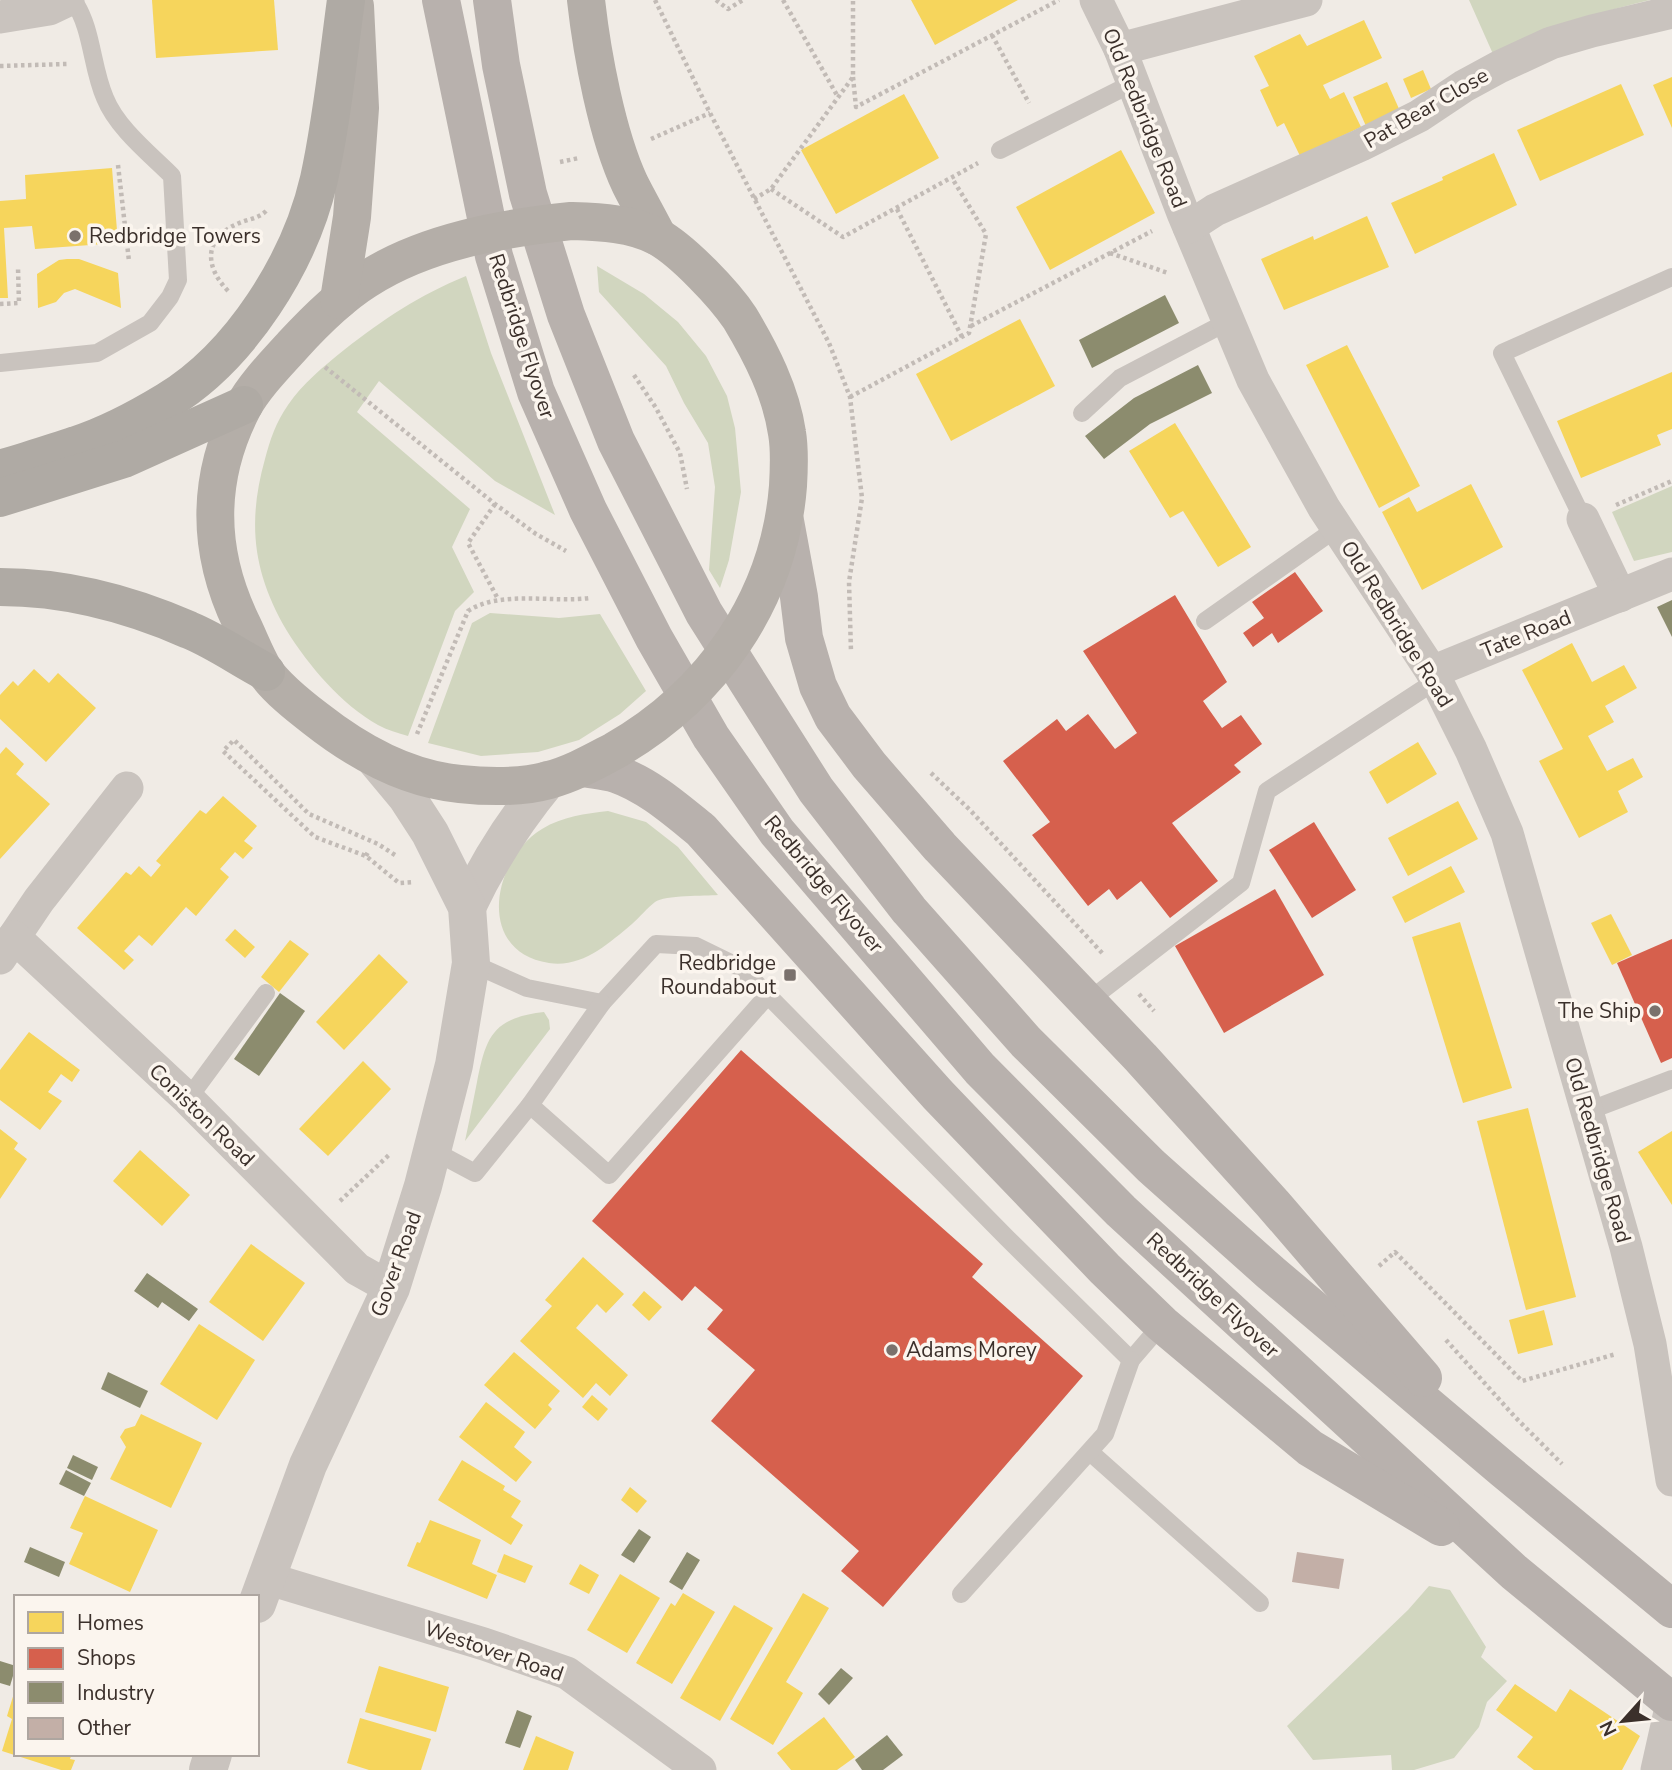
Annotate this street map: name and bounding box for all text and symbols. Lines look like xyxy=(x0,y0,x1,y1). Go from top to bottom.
street label: Old Redbridge Road xyxy=(1096,24,1194,212)
street label: Pat Bear Close xyxy=(1359,61,1493,155)
place label: Redbridge Towers xyxy=(89,222,261,250)
marker: Redbridge Towers xyxy=(67,228,83,244)
street label: Redbridge Flyover xyxy=(482,250,562,423)
street label: Old Redbridge Road xyxy=(1334,535,1460,713)
street label: Tate Road xyxy=(1477,603,1575,665)
street label: Redbridge Flyover xyxy=(758,809,890,959)
place label: Redbridge Roundabout xyxy=(660,949,777,1001)
marker: Redbridge Roundabout xyxy=(782,967,798,983)
place label: The Ship xyxy=(1558,997,1641,1025)
marker: The Ship xyxy=(1647,1003,1663,1019)
street label: Old Redbridge Road xyxy=(1558,1054,1638,1246)
street label: Coniston Road xyxy=(143,1057,261,1173)
street label: Gover Road xyxy=(364,1207,428,1321)
street label: Redbridge Flyover xyxy=(1141,1226,1286,1364)
place label: Adams Morey xyxy=(906,1336,1037,1364)
marker: Adams Morey xyxy=(884,1342,900,1358)
legend xyxy=(14,1595,259,1756)
text: Homes xyxy=(77,1609,144,1637)
street label: Westover Road xyxy=(421,1614,567,1688)
text: Shops xyxy=(77,1644,136,1672)
text: Industry xyxy=(77,1679,155,1707)
north arrow xyxy=(1588,1686,1658,1756)
text: Other xyxy=(77,1714,132,1742)
text: N xyxy=(1594,1716,1624,1741)

